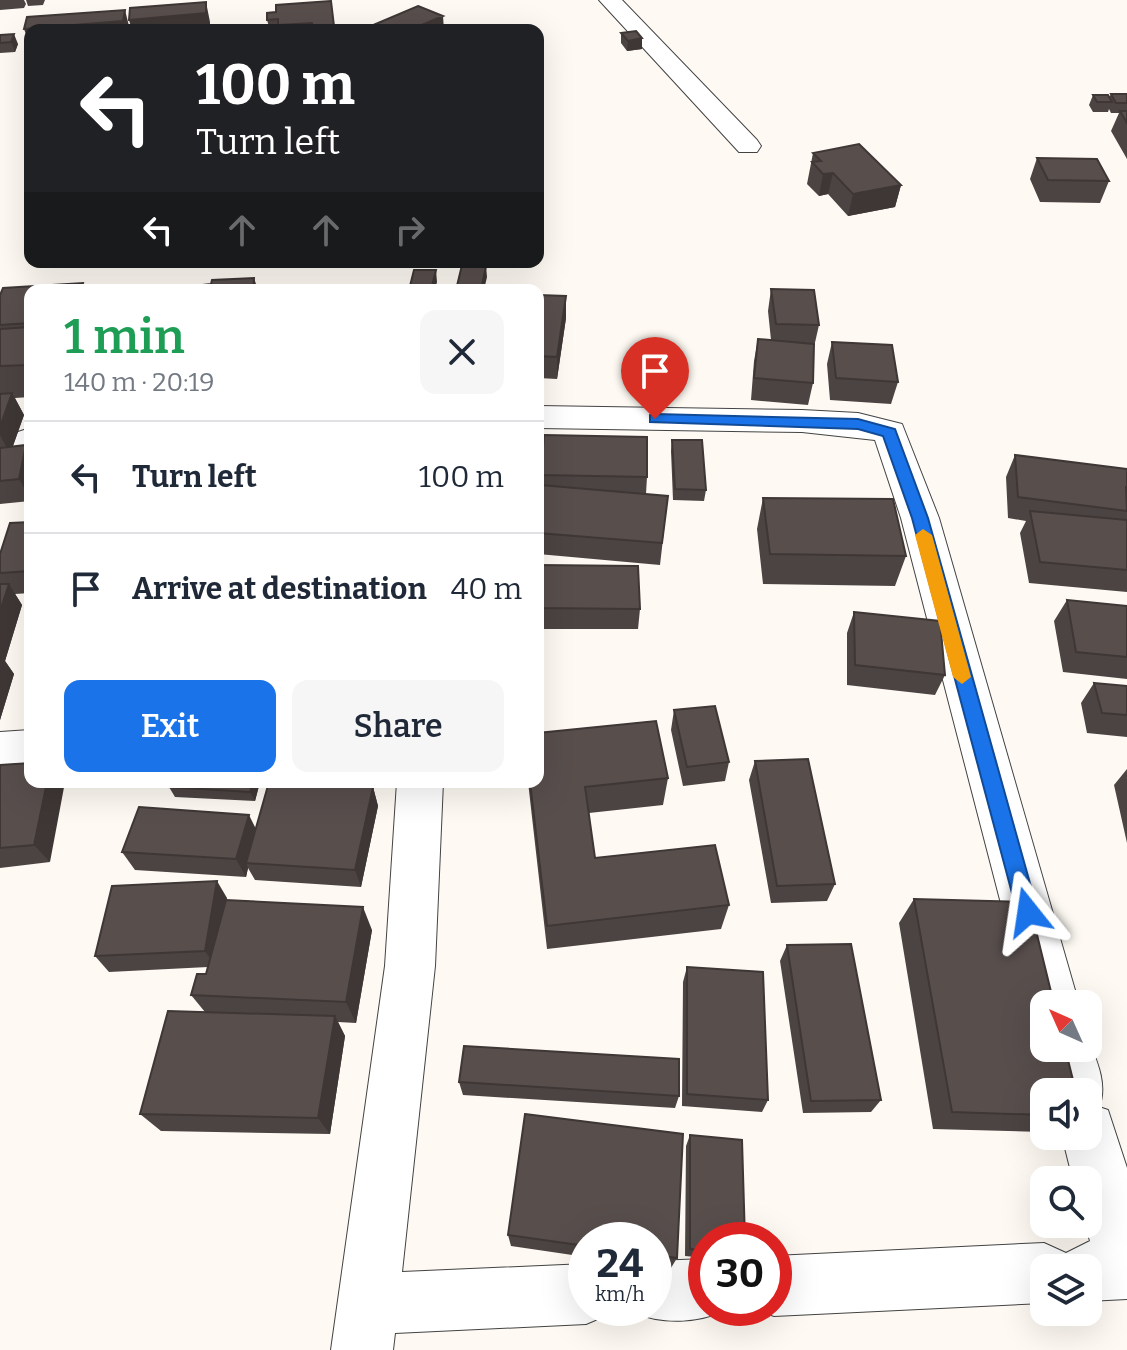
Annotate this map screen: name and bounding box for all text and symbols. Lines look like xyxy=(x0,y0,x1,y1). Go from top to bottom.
text: 100 m xyxy=(196,52,355,119)
icon: left xyxy=(64,56,168,160)
text: Turn left xyxy=(196,120,340,164)
icon: left xyxy=(136,208,180,252)
icon: ahead xyxy=(220,208,264,252)
icon: ahead xyxy=(304,208,348,252)
icon: right xyxy=(388,208,432,252)
text: 1 min xyxy=(64,308,185,366)
button: close xyxy=(420,310,504,394)
pin xyxy=(621,337,689,419)
icon: arrive xyxy=(633,349,677,393)
text: 140 m · 20:19 xyxy=(64,367,214,398)
icon: left xyxy=(64,455,108,499)
text: Turn left xyxy=(132,459,257,495)
text: 100 m xyxy=(419,459,504,495)
icon: arrive xyxy=(64,567,108,611)
text: Arrive at destination xyxy=(132,571,427,607)
text: 40 m xyxy=(451,571,522,607)
button: Exit xyxy=(64,680,276,772)
button: Share xyxy=(292,680,504,772)
position arrow xyxy=(986,870,1070,954)
north arrow xyxy=(1030,990,1102,1062)
map controls xyxy=(1030,990,1102,1326)
button: sound xyxy=(1030,1078,1102,1150)
button: search xyxy=(1030,1166,1102,1238)
speed limit sign: 30 xyxy=(688,1222,792,1326)
text: 24 xyxy=(597,1240,643,1288)
button: layers xyxy=(1030,1254,1102,1326)
text: km/h xyxy=(595,1282,645,1306)

